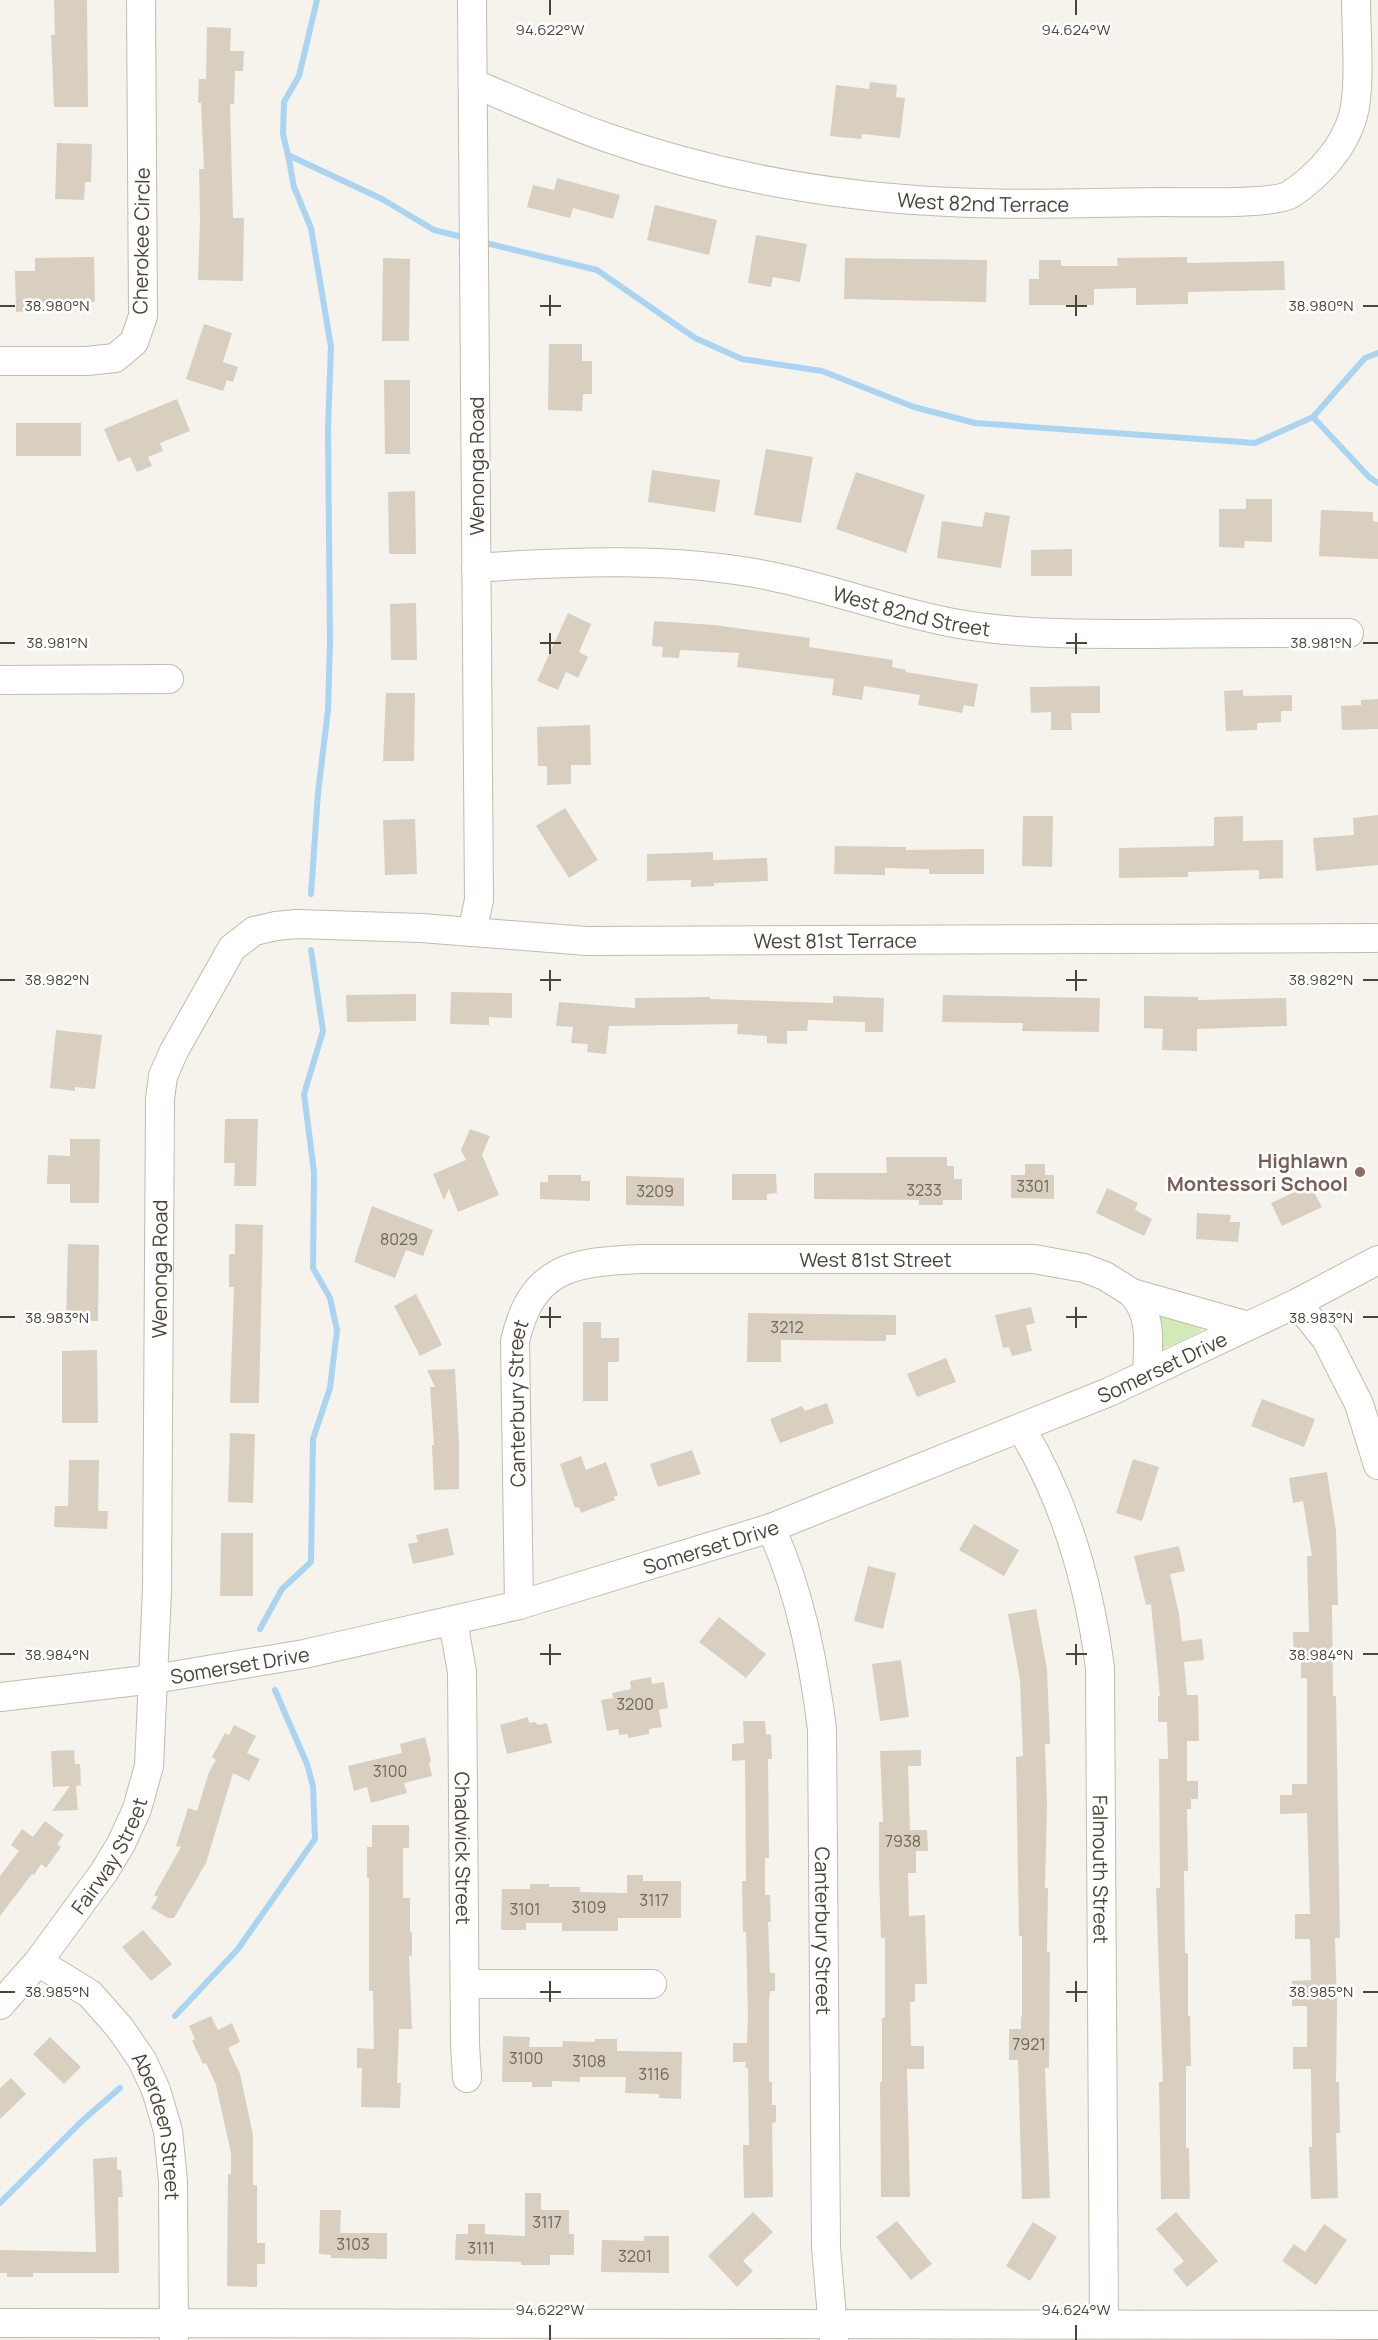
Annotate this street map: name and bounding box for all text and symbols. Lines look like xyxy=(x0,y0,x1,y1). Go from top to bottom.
text: 94.622°W xyxy=(516,19,584,40)
text: 94.624°W xyxy=(1042,19,1110,40)
street label: Cherokee Circle xyxy=(126,167,156,315)
street label: West 82nd Terrace xyxy=(896,185,1069,217)
text: 38.980°N xyxy=(25,295,90,316)
text: 38.980°N xyxy=(1289,295,1354,316)
street label: Wenonga Road xyxy=(463,397,490,535)
street label: West 82nd Street xyxy=(830,579,992,642)
text: 38.981°N xyxy=(26,632,88,653)
text: 38.981°N xyxy=(1290,632,1352,653)
street label: West 81st Terrace xyxy=(753,926,917,954)
text: 38.982°N xyxy=(25,969,89,990)
text: 38.982°N xyxy=(1289,969,1353,990)
place label: Highlawn Montessori School xyxy=(1167,1147,1348,1197)
marker: Highlawn Montessori School xyxy=(1353,1165,1367,1179)
house number: 3301 xyxy=(1016,1175,1050,1197)
house number: 3233 xyxy=(906,1179,942,1201)
house number: 3209 xyxy=(636,1180,674,1202)
street label: Wenonga Road xyxy=(145,1200,173,1339)
house number: 8029 xyxy=(380,1228,418,1250)
street label: West 81st Street xyxy=(799,1246,952,1273)
text: 38.983°N xyxy=(25,1307,89,1328)
text: 38.983°N xyxy=(1289,1307,1353,1328)
street label: Canterbury Street xyxy=(501,1315,534,1487)
house number: 3212 xyxy=(770,1316,804,1338)
street label: Somerset Drive xyxy=(1093,1325,1231,1409)
street label: Somerset Drive xyxy=(639,1513,783,1580)
street label: Somerset Drive xyxy=(168,1640,311,1690)
text: 38.984°N xyxy=(25,1644,89,1665)
text: 38.984°N xyxy=(1289,1644,1353,1665)
house number: 3200 xyxy=(616,1693,654,1715)
house number: 3100 xyxy=(373,1760,407,1782)
street label: Chadwick Street xyxy=(449,1772,478,1925)
street label: Fairway Street xyxy=(64,1794,153,1919)
street label: Falmouth Street xyxy=(1087,1795,1115,1944)
house number: 7938 xyxy=(885,1830,921,1852)
street label: Canterbury Street xyxy=(809,1847,838,2015)
house number: 3117 xyxy=(639,1889,669,1911)
house number: 3109 xyxy=(572,1896,606,1918)
house number: 3101 xyxy=(509,1898,541,1920)
text: 38.985°N xyxy=(25,1981,89,2002)
text: 38.985°N xyxy=(1289,1981,1353,2002)
house number: 7921 xyxy=(1012,2033,1046,2055)
street label: Aberdeen Street xyxy=(127,2046,187,2200)
house number: 3100 xyxy=(509,2047,543,2069)
house number: 3108 xyxy=(572,2050,606,2072)
house number: 3116 xyxy=(638,2063,670,2085)
house number: 3117 xyxy=(532,2211,562,2233)
house number: 3103 xyxy=(336,2233,370,2255)
house number: 3111 xyxy=(467,2237,495,2259)
house number: 3201 xyxy=(618,2245,652,2267)
text: 94.622°W xyxy=(516,2299,584,2320)
text: 94.624°W xyxy=(1042,2299,1110,2320)

